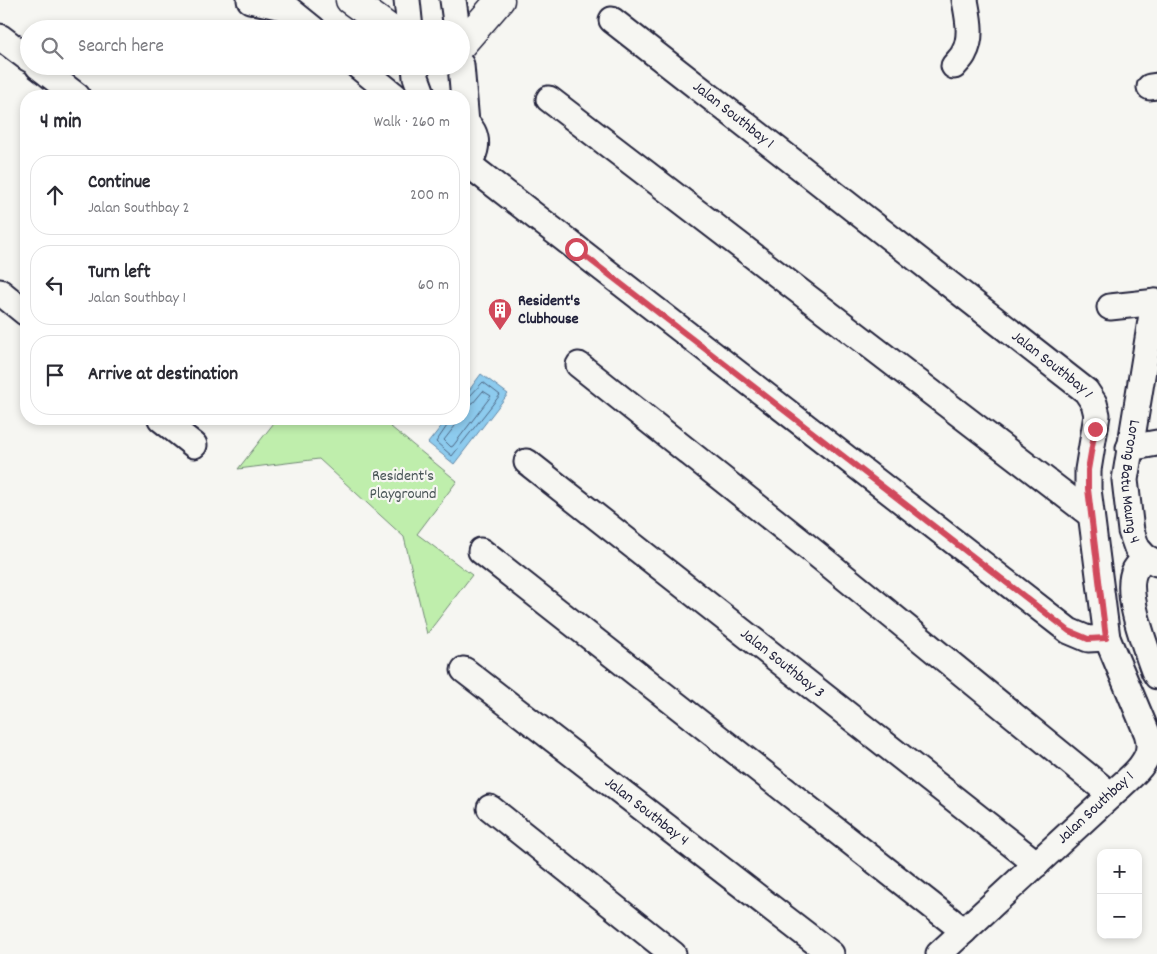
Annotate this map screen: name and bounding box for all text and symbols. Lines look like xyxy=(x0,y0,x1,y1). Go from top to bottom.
search box xyxy=(20,20,470,75)
icon: search xyxy=(38,34,66,62)
text: Search here xyxy=(78,34,164,61)
street label: Jalan Southbay 1 xyxy=(688,76,779,154)
text: 4 min xyxy=(40,108,82,138)
text: Walk · 260 m xyxy=(374,111,450,134)
text: Continue xyxy=(88,170,150,197)
icon: ahead xyxy=(41,181,69,209)
text: 200 m xyxy=(410,184,449,207)
text: Jalan Southbay 2 xyxy=(88,197,190,220)
route start xyxy=(565,238,588,261)
text: Turn left xyxy=(88,260,151,287)
icon: left xyxy=(41,271,69,299)
text: 60 m xyxy=(418,274,449,297)
text: Jalan Southbay 1 xyxy=(88,287,186,310)
place label: Resident's Clubhouse xyxy=(518,290,580,331)
building icon: Resident's Clubhouse xyxy=(487,297,513,331)
street label: Jalan Southbay 1 xyxy=(1006,325,1099,403)
icon: arrive xyxy=(41,361,69,389)
text: Arrive at destination xyxy=(88,362,238,389)
route end xyxy=(1084,418,1107,441)
street label: Lorong Batu Maung 4 xyxy=(1113,418,1146,547)
park label: Resident's Playground xyxy=(370,465,436,506)
street label: Jalan Southbay 3 xyxy=(735,623,829,704)
street label: Jalan Southbay 1 xyxy=(1052,766,1140,850)
street label: Jalan Southbay 4 xyxy=(600,771,694,851)
map controls xyxy=(1097,849,1142,939)
button: + xyxy=(1097,849,1142,894)
button: − xyxy=(1097,894,1142,939)

